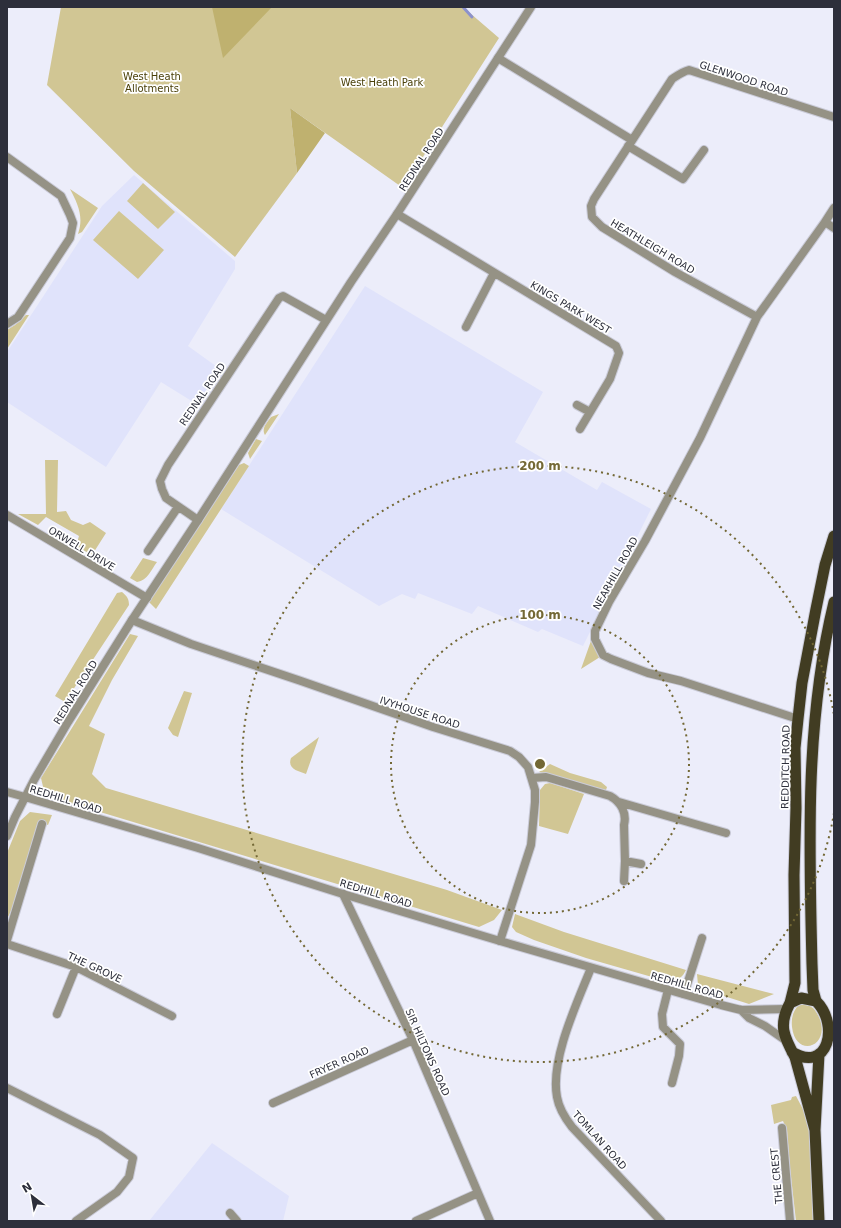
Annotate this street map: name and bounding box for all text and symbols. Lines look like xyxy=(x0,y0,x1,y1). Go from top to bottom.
street label: GLENWOOD ROAD xyxy=(698,59,790,98)
park label: West Heath Allotments xyxy=(123,71,181,94)
park label: West Heath Park xyxy=(341,77,424,88)
street label: REDNAL ROAD xyxy=(397,125,446,193)
street label: HEATHLEIGH ROAD xyxy=(609,217,697,276)
street label: KINGS PARK WEST xyxy=(529,279,614,336)
street label: REDNAL ROAD xyxy=(177,361,228,428)
text: 200 m xyxy=(519,459,561,473)
street label: ORWELL DRIVE xyxy=(46,524,117,573)
street label: NEARHILL ROAD xyxy=(591,535,640,612)
text: 100 m xyxy=(519,608,561,622)
street label: REDNAL ROAD xyxy=(51,658,100,726)
street label: IVYHOUSE ROAD xyxy=(378,694,462,731)
street label: REDDITCH ROAD xyxy=(779,725,792,809)
centre of rings xyxy=(533,757,547,771)
street label: REDHILL ROAD xyxy=(28,783,104,816)
street label: REDHILL ROAD xyxy=(338,877,414,910)
street label: THE GROVE xyxy=(65,950,124,985)
street label: REDHILL ROAD xyxy=(649,970,725,1001)
street label: SIR HILTONS ROAD xyxy=(403,1007,452,1098)
street label: FRYER ROAD xyxy=(308,1044,371,1080)
street label: TOMLAN ROAD xyxy=(570,1108,629,1172)
street label: THE CREST xyxy=(769,1147,784,1205)
north arrow xyxy=(12,1176,52,1216)
text: N xyxy=(20,1180,34,1196)

